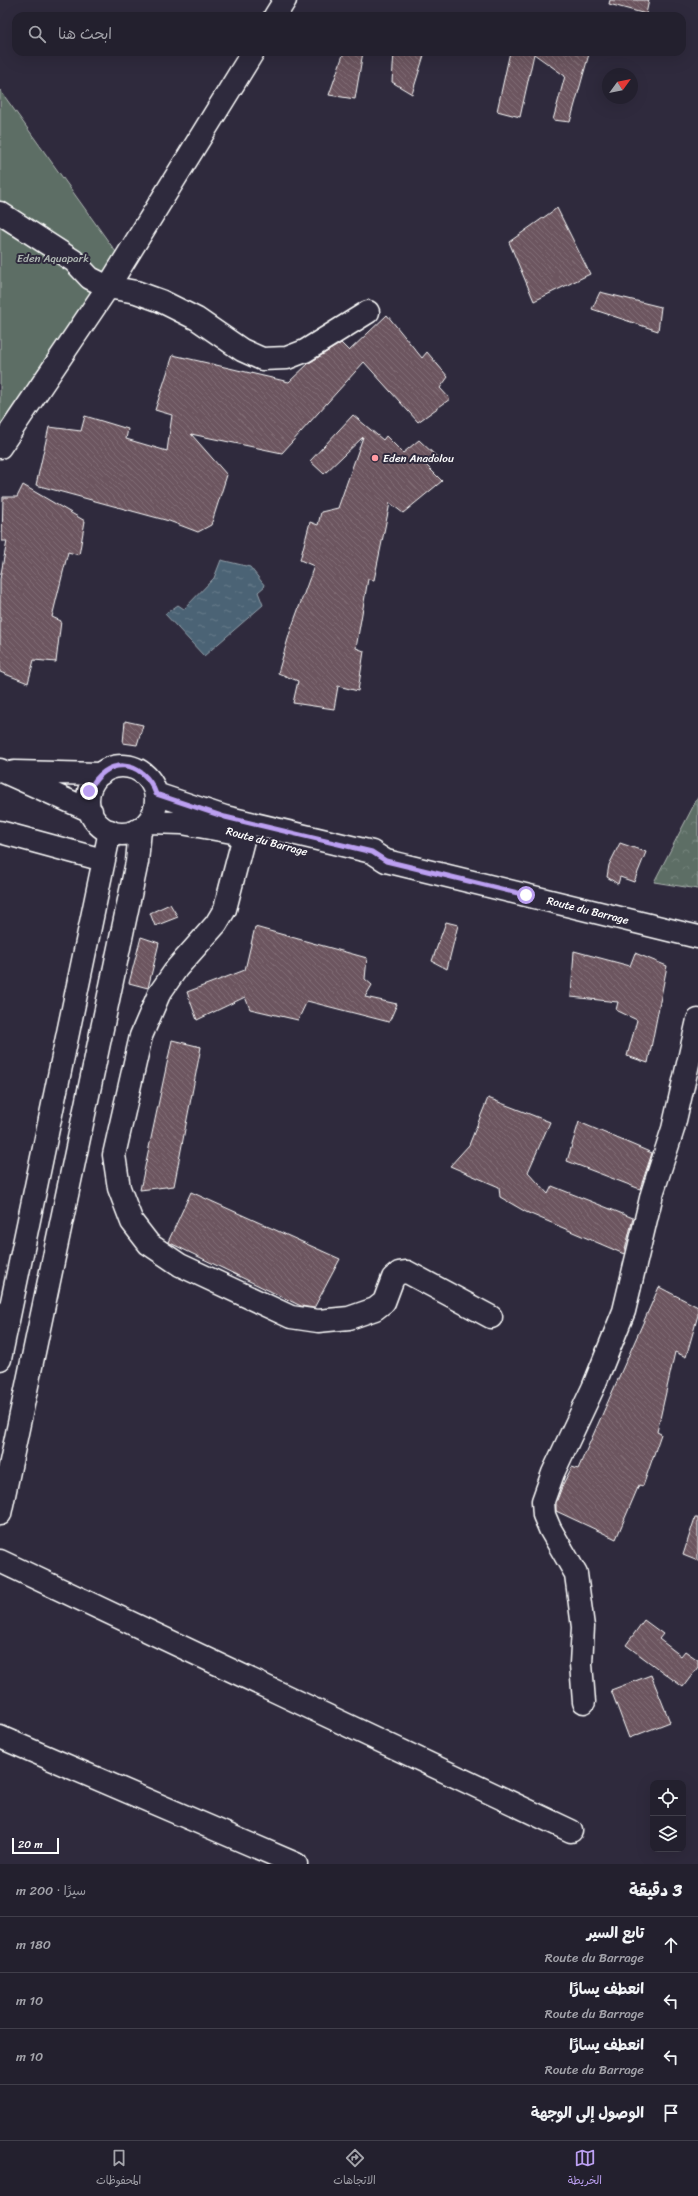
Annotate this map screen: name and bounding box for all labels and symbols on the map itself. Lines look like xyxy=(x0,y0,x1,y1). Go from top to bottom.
north arrow xyxy=(602,68,638,104)
park label: Eden Aquapark xyxy=(17,249,89,268)
place label: Eden Anadolou xyxy=(383,449,454,468)
marker: Eden Anadolou xyxy=(370,453,380,463)
route end xyxy=(80,782,98,800)
street label: Route du Barrage xyxy=(224,821,310,862)
route start xyxy=(517,886,535,904)
street label: Route du Barrage xyxy=(545,891,631,930)
scale bar xyxy=(12,1836,59,1855)

